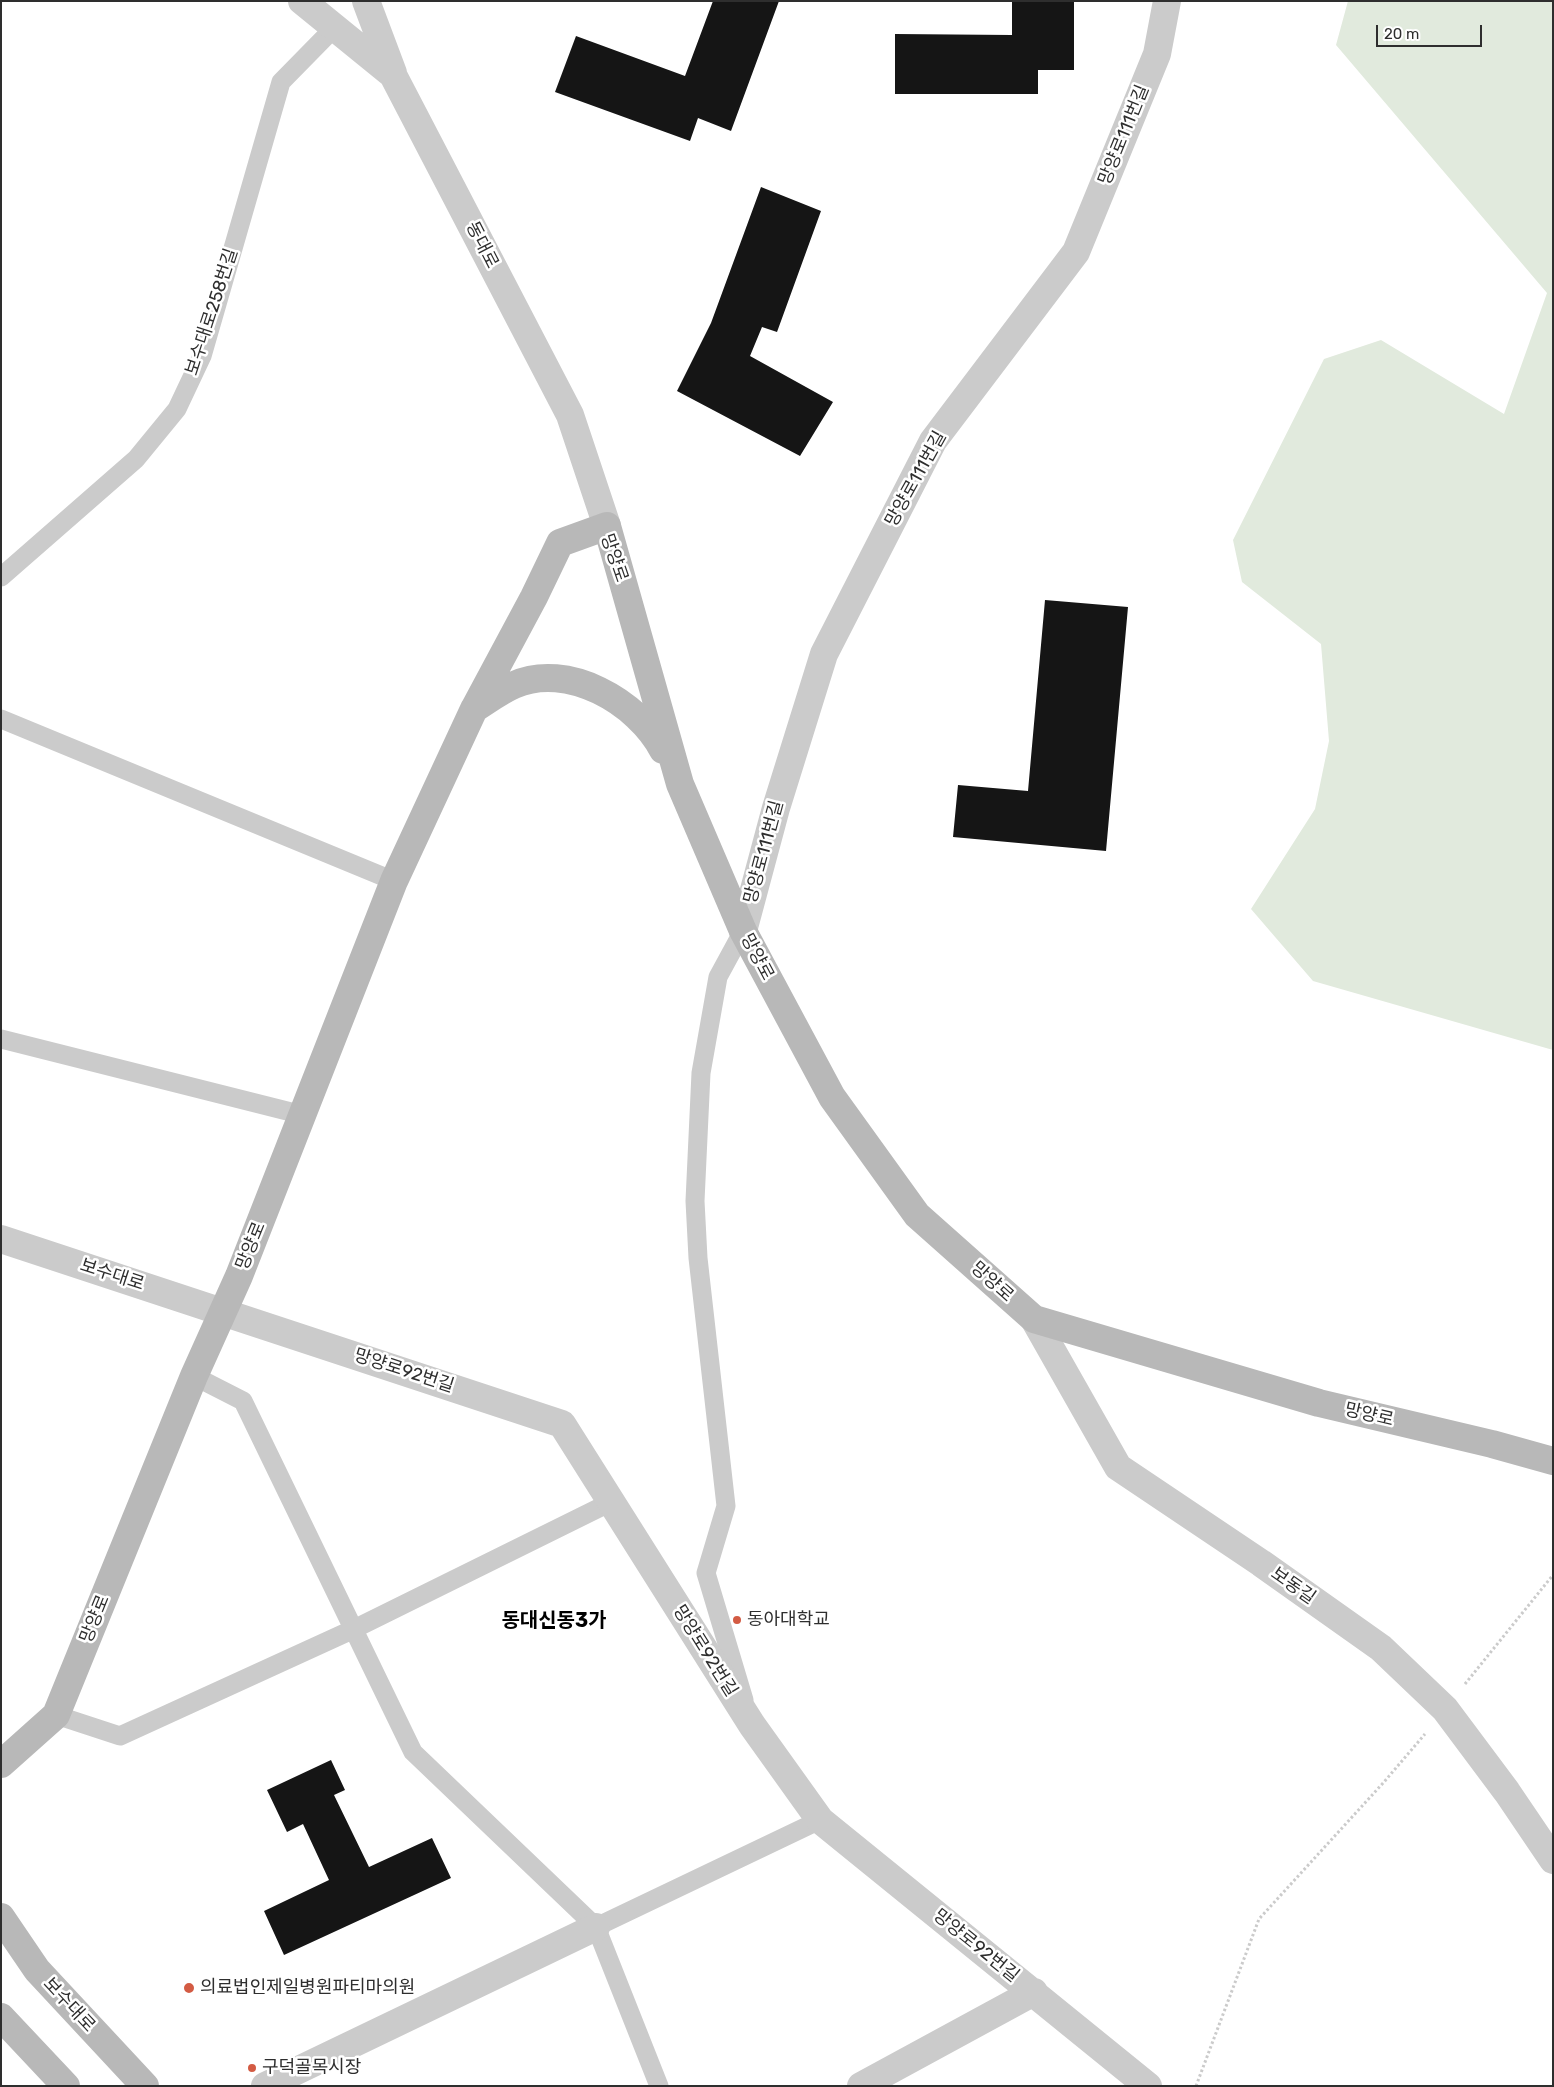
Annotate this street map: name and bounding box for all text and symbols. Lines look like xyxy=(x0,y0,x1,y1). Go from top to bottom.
scale bar xyxy=(1379,15,1485,47)
text: 20 m xyxy=(1384,25,1419,43)
street label: 망양로111번길 xyxy=(1094,82,1154,188)
street label: 동대로 xyxy=(461,218,503,272)
street label: 보수대로258번길 xyxy=(181,246,243,378)
street label: 망양로111번길 xyxy=(881,427,951,531)
street label: 망양로 xyxy=(596,531,632,585)
street label: 망양로111번길 xyxy=(740,798,788,906)
street label: 망양로 xyxy=(736,930,778,984)
street label: 망양로 xyxy=(232,1219,270,1273)
street label: 보수대로 xyxy=(77,1254,147,1296)
street label: 망양로 xyxy=(966,1257,1018,1307)
street label: 망양로92번길 xyxy=(351,1345,457,1397)
street label: 망양로 xyxy=(1342,1399,1396,1431)
street label: 보동길 xyxy=(1266,1563,1320,1609)
street label: 망양로 xyxy=(76,1592,114,1646)
street label: 망양로92번길 xyxy=(668,1601,742,1701)
district label: 동대신동3가 xyxy=(501,1609,607,1633)
place label: 동아대학교 xyxy=(747,1609,830,1631)
marker: 동아대학교 xyxy=(731,1614,743,1626)
street label: 망양로92번길 xyxy=(929,1905,1023,1987)
street label: 보수대로 xyxy=(39,1973,99,2037)
place label: 의료법인제일병원파티마의원 xyxy=(200,1977,415,1999)
marker: 의료법인제일병원파티마의원 xyxy=(182,1981,196,1995)
place label: 구덕골목시장 xyxy=(262,2057,361,2079)
marker: 구덕골목시장 xyxy=(246,2062,258,2074)

